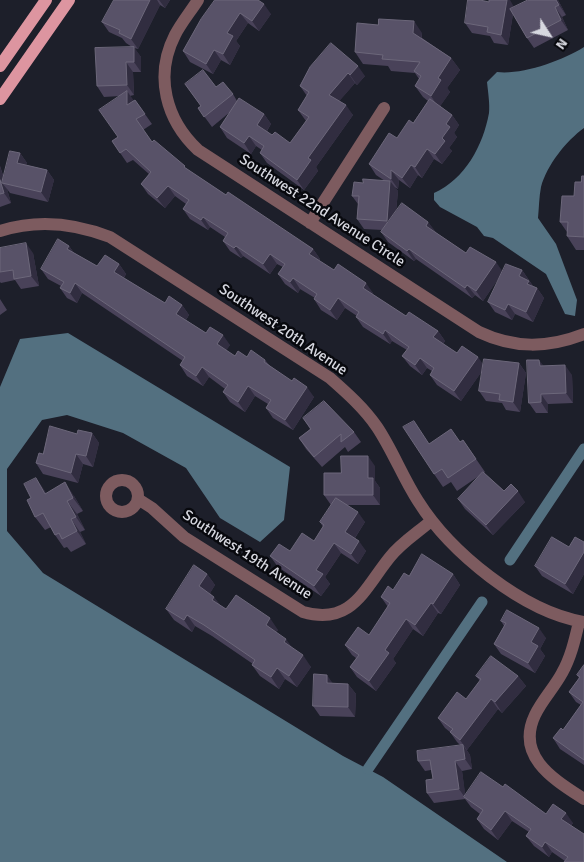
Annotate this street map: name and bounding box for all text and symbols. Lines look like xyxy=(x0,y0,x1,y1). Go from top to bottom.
north arrow xyxy=(524,10,574,60)
text: N xyxy=(552,35,571,53)
street label: Southwest 22nd Avenue Circle xyxy=(236,151,408,271)
street label: Southwest 20th Avenue xyxy=(216,280,350,380)
street label: Southwest 19th Avenue xyxy=(179,506,315,604)

